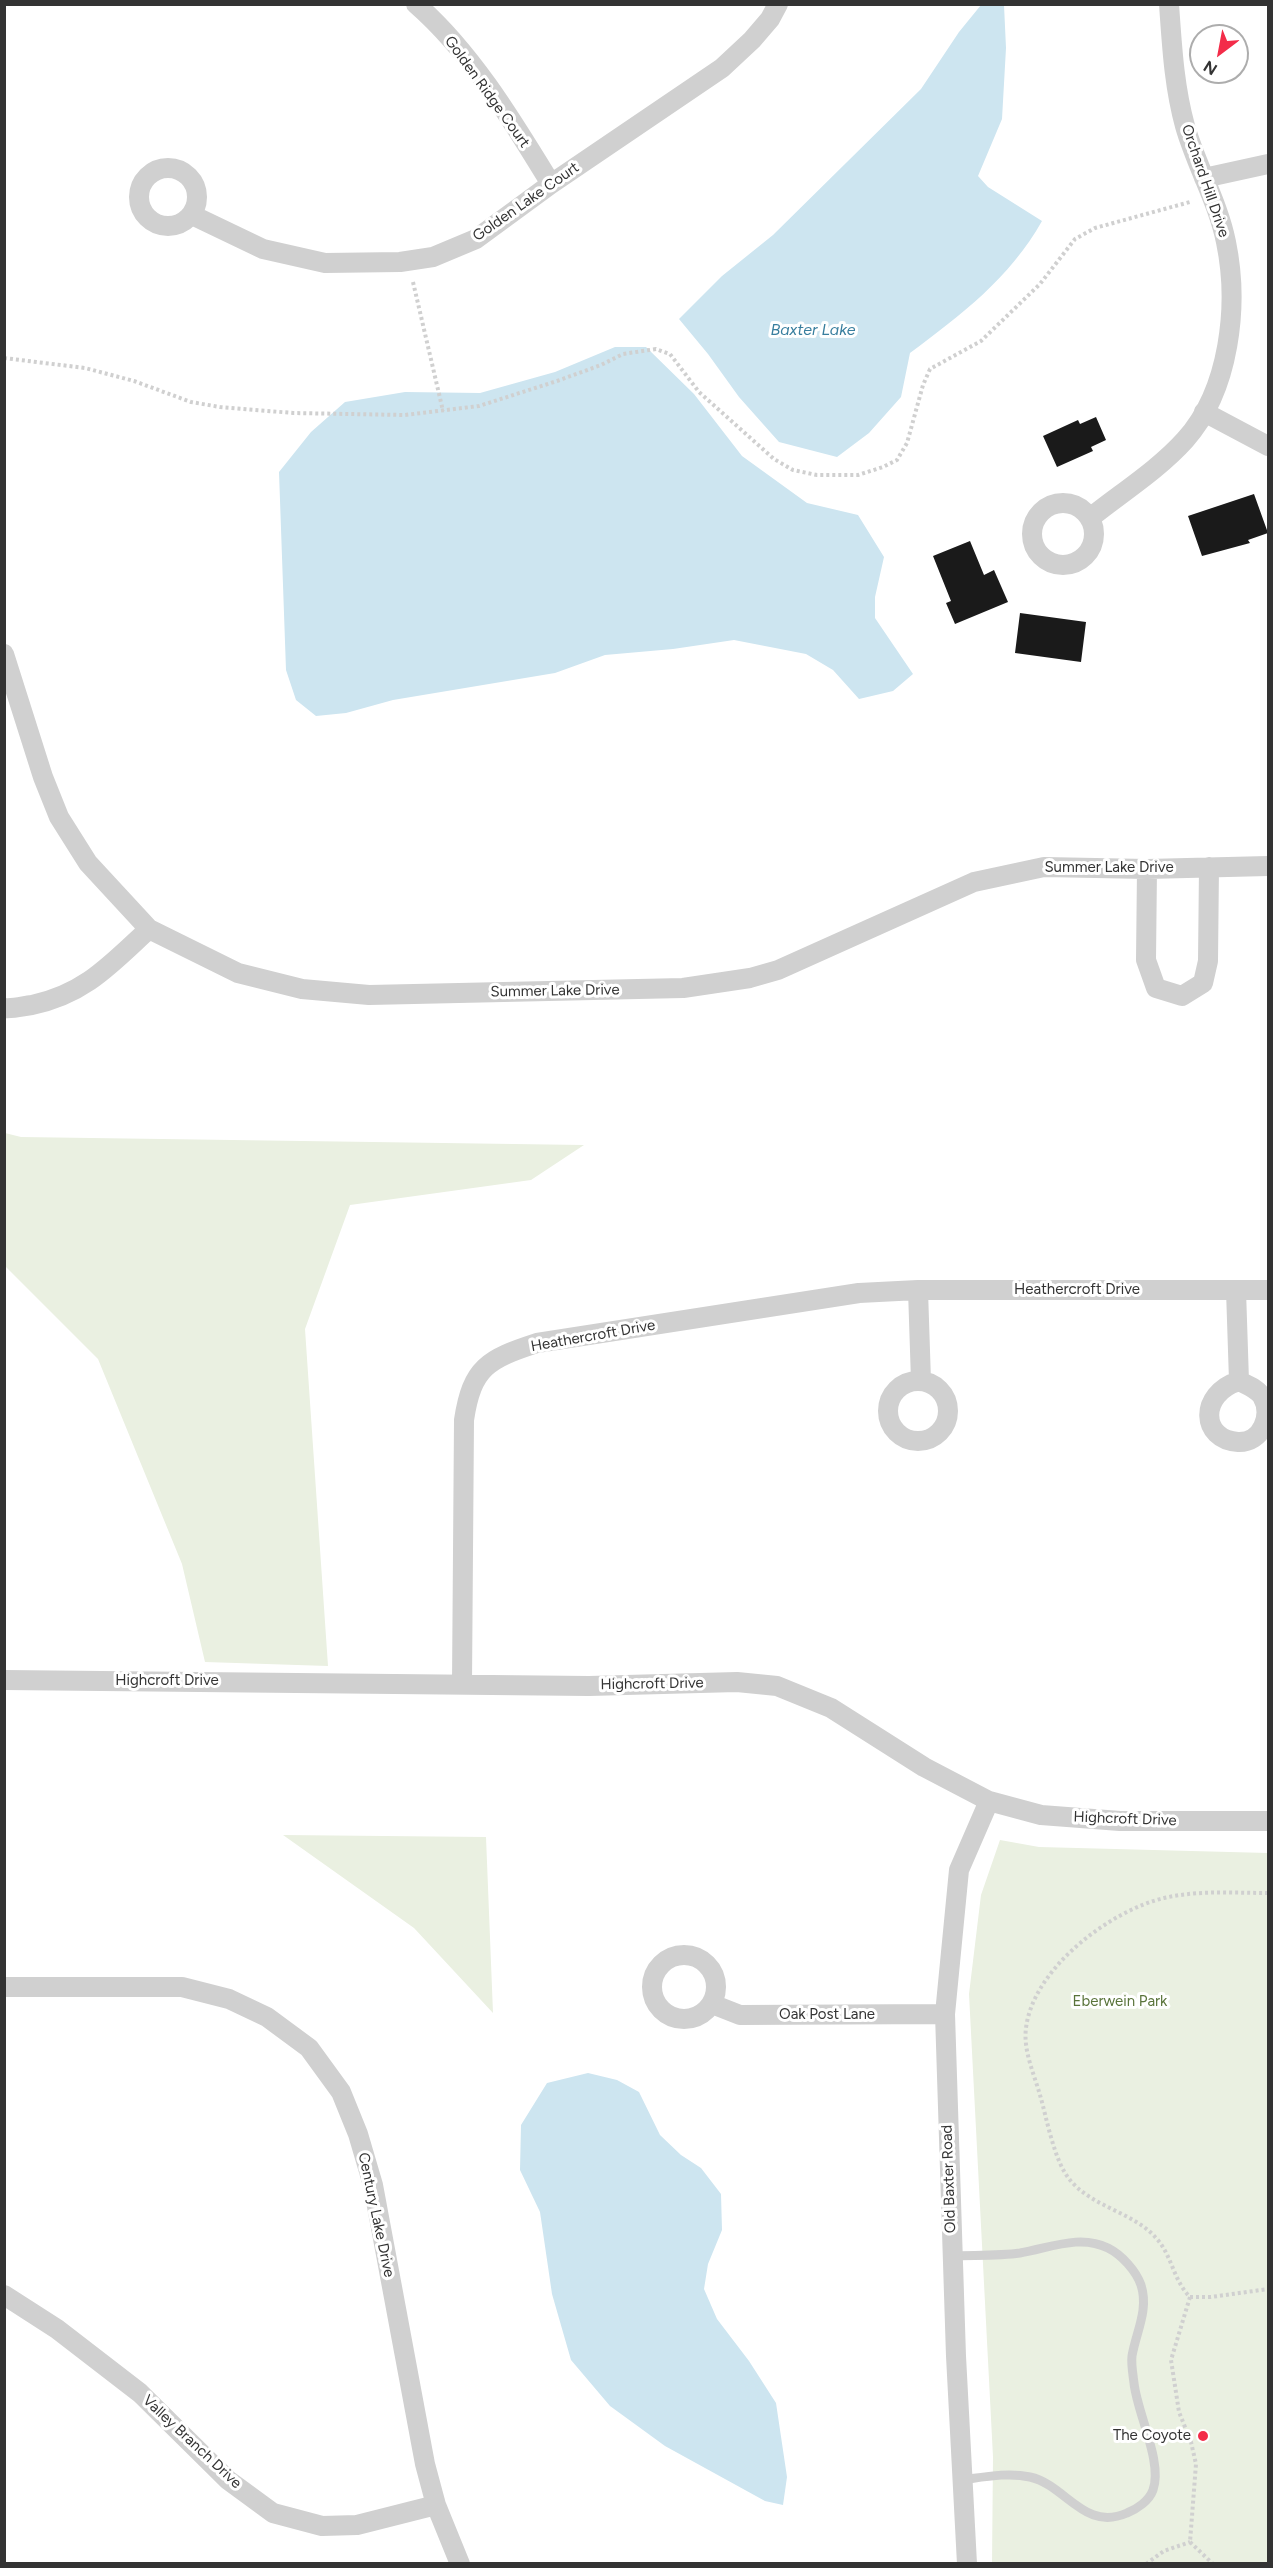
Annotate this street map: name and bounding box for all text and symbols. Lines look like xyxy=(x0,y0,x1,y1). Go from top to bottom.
north arrow xyxy=(1189,24,1249,84)
street label: Golden Ridge Court xyxy=(441,33,533,151)
text: N xyxy=(1200,57,1221,79)
street label: Orchard Hill Drive xyxy=(1177,122,1233,240)
street label: Golden Lake Court xyxy=(469,159,583,245)
water label: Baxter Lake xyxy=(770,320,856,340)
street label: Summer Lake Drive xyxy=(1044,859,1174,877)
street label: Summer Lake Drive xyxy=(490,981,620,1001)
street label: Heathercroft Drive xyxy=(1014,1281,1140,1299)
street label: Heathercroft Drive xyxy=(529,1316,657,1356)
street label: Highcroft Drive xyxy=(115,1672,219,1690)
street label: Highcroft Drive xyxy=(600,1674,704,1694)
street label: Highcroft Drive xyxy=(1073,1808,1177,1830)
park label: Eberwein Park xyxy=(1073,1993,1167,2011)
street label: Oak Post Lane xyxy=(779,2006,875,2024)
street label: Old Baxter Road xyxy=(938,2124,960,2234)
street label: Century Lake Drive xyxy=(354,2151,398,2279)
street label: Valley Branch Drive xyxy=(139,2392,245,2492)
place label: The Coyote xyxy=(1113,2427,1191,2445)
marker: The Coyote xyxy=(1196,2429,1210,2443)

